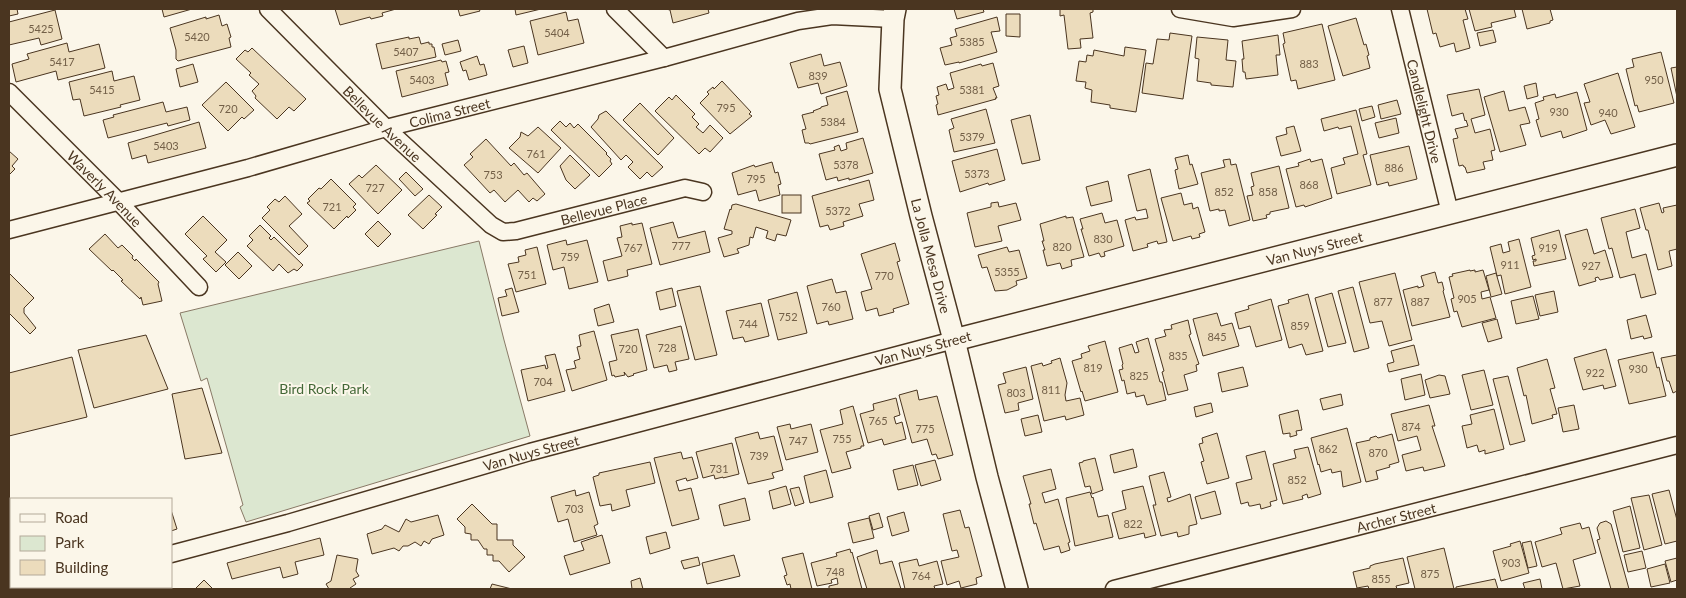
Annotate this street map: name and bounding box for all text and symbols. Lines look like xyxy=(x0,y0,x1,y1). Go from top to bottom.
house number: 5425 xyxy=(28,22,54,35)
house number: 5404 xyxy=(544,26,570,39)
house number: 5420 xyxy=(184,30,210,43)
house number: 5385 xyxy=(959,35,985,48)
house number: 5407 xyxy=(393,45,419,58)
house number: 5417 xyxy=(49,55,75,68)
house number: 883 xyxy=(1299,57,1319,70)
street label: Candlelight Drive xyxy=(1404,57,1446,165)
house number: 839 xyxy=(808,69,828,82)
house number: 5403 xyxy=(409,73,435,86)
house number: 950 xyxy=(1644,73,1664,86)
street label: Bellevue Avenue xyxy=(340,82,425,165)
house number: 5415 xyxy=(89,83,115,96)
house number: 5381 xyxy=(959,83,985,96)
street label: Colima Street xyxy=(407,94,492,130)
house number: 795 xyxy=(716,101,736,114)
house number: 720 xyxy=(218,102,238,115)
house number: 930 xyxy=(1549,105,1569,118)
house number: 940 xyxy=(1598,106,1618,119)
house number: 5384 xyxy=(820,115,846,128)
house number: 5379 xyxy=(959,130,985,143)
house number: 5403 xyxy=(153,139,179,152)
street label: Waverly Avenue xyxy=(64,147,146,230)
house number: 761 xyxy=(526,147,546,160)
house number: 5378 xyxy=(833,158,859,171)
house number: 886 xyxy=(1384,161,1404,174)
house number: 5373 xyxy=(964,167,990,180)
house number: 753 xyxy=(483,168,503,181)
house number: 795 xyxy=(746,172,766,185)
house number: 868 xyxy=(1299,178,1319,191)
house number: 727 xyxy=(365,181,385,194)
house number: 852 xyxy=(1214,185,1234,198)
house number: 858 xyxy=(1258,185,1278,198)
street label: Bellevue Place xyxy=(559,189,649,228)
street label: La Jolla Mesa Drive xyxy=(908,196,955,315)
house number: 721 xyxy=(322,200,342,213)
house number: 5372 xyxy=(825,204,851,217)
street label: Van Nuys Street xyxy=(1264,227,1364,268)
house number: 830 xyxy=(1093,232,1113,245)
house number: 777 xyxy=(671,239,691,252)
house number: 820 xyxy=(1052,240,1072,253)
house number: 767 xyxy=(623,241,643,254)
house number: 919 xyxy=(1538,241,1558,254)
house number: 759 xyxy=(560,250,580,263)
house number: 911 xyxy=(1500,258,1520,271)
house number: 927 xyxy=(1581,259,1601,272)
house number: 5355 xyxy=(994,265,1020,278)
house number: 751 xyxy=(517,268,537,281)
house number: 770 xyxy=(874,269,894,282)
house number: 905 xyxy=(1457,292,1477,305)
house number: 877 xyxy=(1373,295,1393,308)
house number: 887 xyxy=(1410,295,1430,308)
house number: 760 xyxy=(821,300,841,313)
house number: 752 xyxy=(778,310,798,323)
house number: 744 xyxy=(738,317,758,330)
house number: 859 xyxy=(1290,319,1310,332)
street label: Van Nuys Street xyxy=(873,327,973,369)
house number: 845 xyxy=(1207,330,1227,343)
house number: 728 xyxy=(657,341,677,354)
house number: 720 xyxy=(618,342,638,355)
house number: 835 xyxy=(1168,349,1188,362)
house number: 819 xyxy=(1083,361,1103,374)
house number: 930 xyxy=(1628,362,1648,375)
house number: 922 xyxy=(1585,366,1605,379)
house number: 825 xyxy=(1129,369,1149,382)
house number: 704 xyxy=(533,375,553,388)
park label: Bird Rock Park xyxy=(279,380,370,397)
house number: 811 xyxy=(1041,383,1061,396)
house number: 803 xyxy=(1006,386,1026,399)
house number: 765 xyxy=(868,414,888,427)
house number: 874 xyxy=(1401,420,1421,433)
house number: 775 xyxy=(915,422,935,435)
street label: Van Nuys Street xyxy=(481,431,581,474)
house number: 755 xyxy=(832,432,852,445)
house number: 747 xyxy=(788,434,808,447)
house number: 862 xyxy=(1318,442,1338,455)
house number: 870 xyxy=(1368,446,1388,459)
house number: 739 xyxy=(749,449,769,462)
house number: 731 xyxy=(709,462,729,475)
house number: 852 xyxy=(1287,473,1307,486)
legend xyxy=(10,498,172,588)
street label: Archer Street xyxy=(1354,499,1438,535)
house number: 703 xyxy=(564,502,584,515)
text: Road xyxy=(55,508,88,526)
house number: 822 xyxy=(1123,517,1143,530)
text: Park xyxy=(55,533,85,551)
house number: 903 xyxy=(1501,556,1521,569)
text: Building xyxy=(55,558,108,576)
house number: 748 xyxy=(825,565,845,578)
house number: 875 xyxy=(1420,567,1440,580)
house number: 764 xyxy=(911,569,931,582)
house number: 855 xyxy=(1371,572,1391,585)

